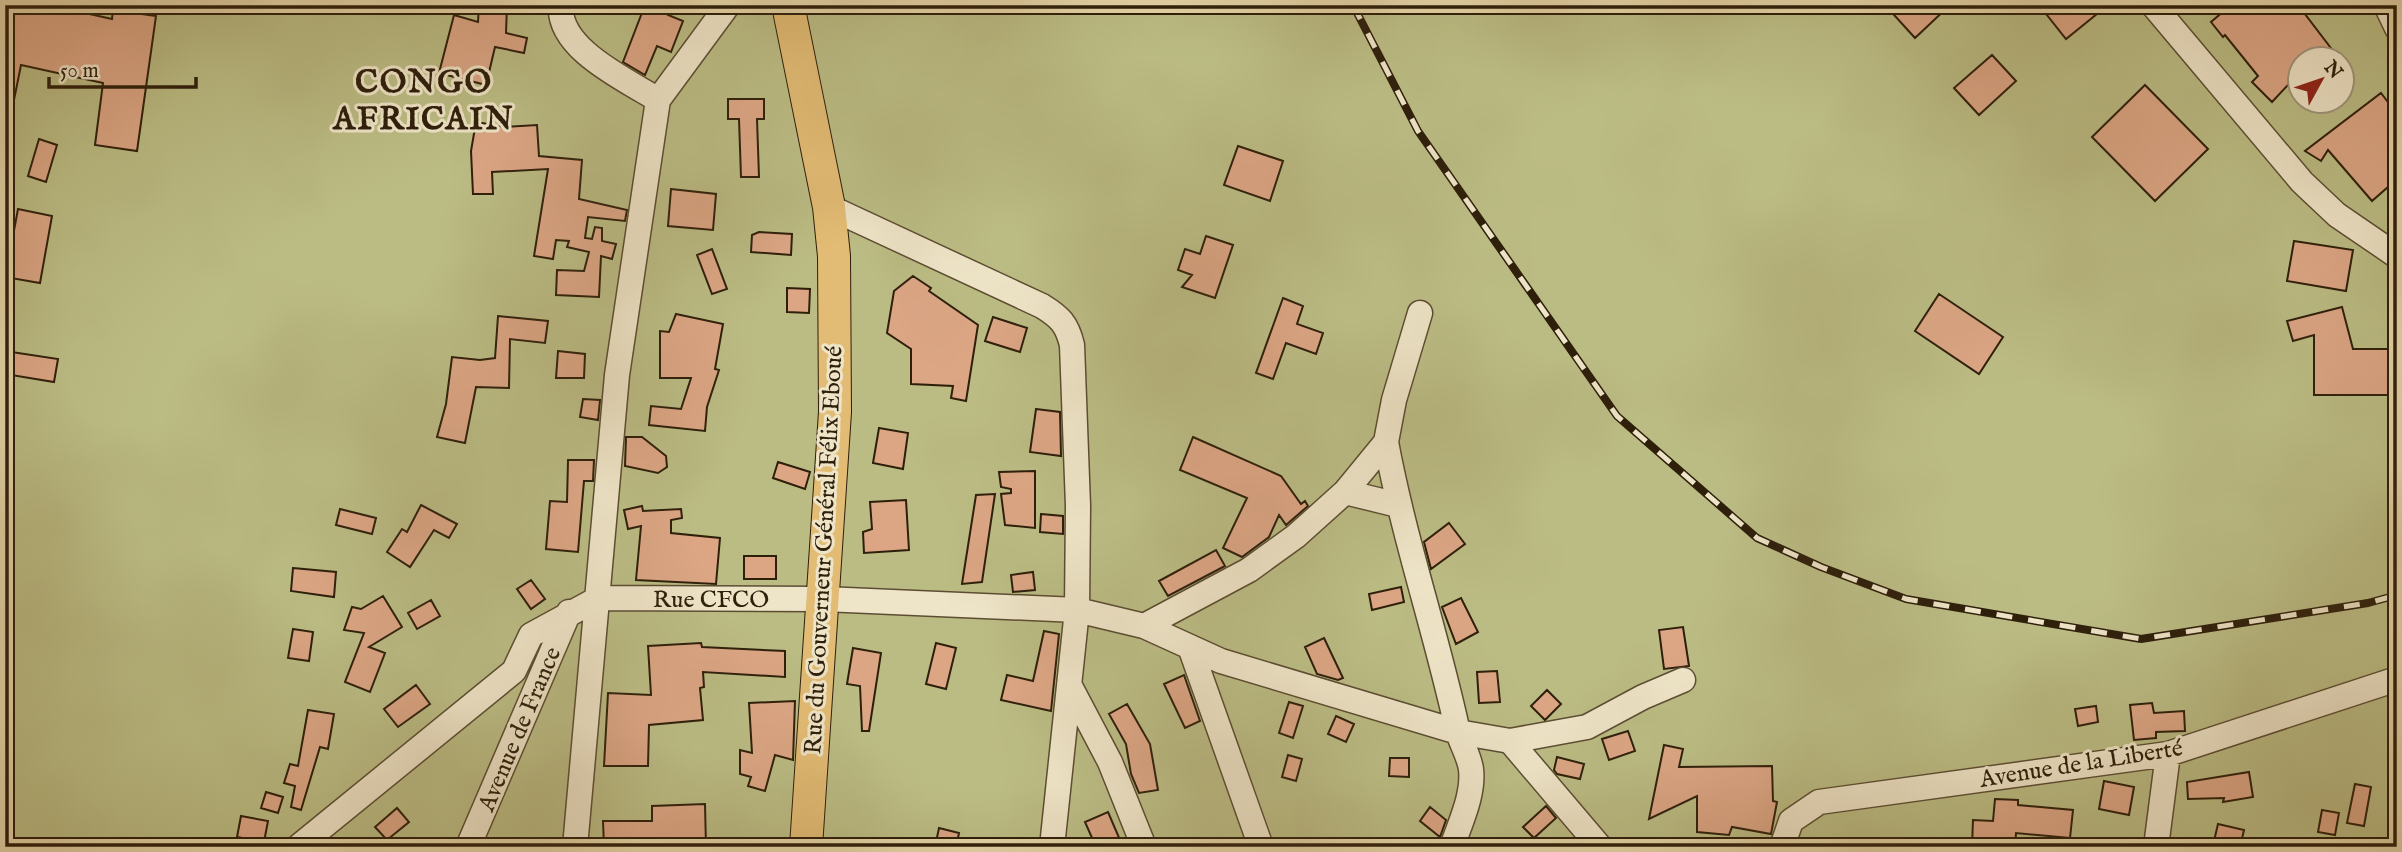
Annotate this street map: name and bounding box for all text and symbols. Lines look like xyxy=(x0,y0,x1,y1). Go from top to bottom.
scale bar xyxy=(49,46,196,90)
north arrow xyxy=(2286,46,2356,116)
text: N xyxy=(2317,56,2347,85)
text: 50 m xyxy=(60,58,99,85)
district label: CONGO AFRICAIN xyxy=(331,63,515,141)
street label: Rue du Gouverneur Général Félix Eboué xyxy=(798,345,851,755)
street label: Rue CFCO xyxy=(653,585,769,616)
street label: Avenue de France xyxy=(471,643,569,817)
street label: Avenue de la Liberté xyxy=(1977,733,2185,796)

